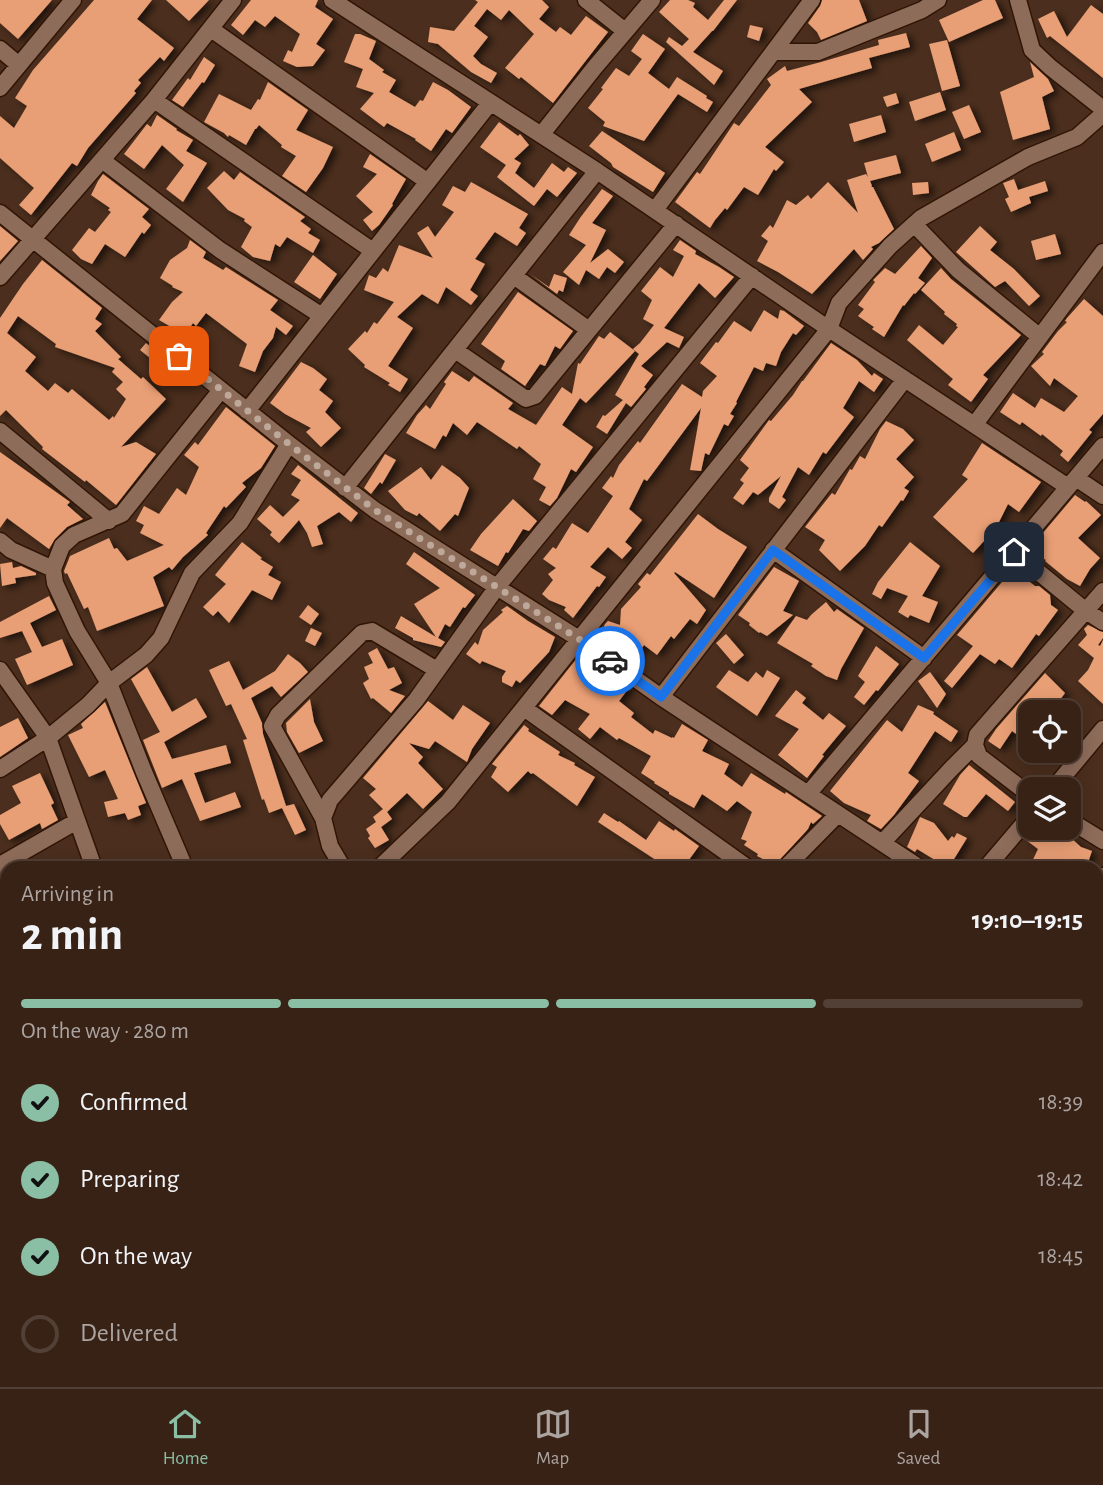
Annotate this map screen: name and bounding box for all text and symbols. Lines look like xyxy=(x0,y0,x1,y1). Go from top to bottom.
pin xyxy=(149,326,209,386)
icon: bag xyxy=(160,337,198,375)
pin xyxy=(984,522,1044,582)
icon: home xyxy=(995,533,1033,571)
courier xyxy=(575,626,645,696)
icon: car xyxy=(591,642,629,680)
map controls xyxy=(1018,700,1081,840)
button: locate xyxy=(1018,700,1081,763)
button: layers xyxy=(1018,777,1081,840)
text: Arriving in xyxy=(21,883,114,906)
text: 19:10–19:15 xyxy=(972,907,1083,933)
text: 2 min xyxy=(21,912,123,958)
text: On the way · 280 m xyxy=(21,1020,189,1043)
icon: check xyxy=(21,1084,59,1122)
text: Confirmed xyxy=(80,1089,188,1115)
text: 18:39 xyxy=(1039,1091,1083,1114)
icon: check xyxy=(21,1161,59,1199)
text: Preparing xyxy=(80,1166,179,1192)
text: 18:42 xyxy=(1037,1168,1083,1191)
icon: check xyxy=(21,1238,59,1276)
text: On the way xyxy=(80,1243,192,1269)
text: 18:45 xyxy=(1038,1245,1083,1268)
text: Delivered xyxy=(80,1320,178,1346)
tab: Home xyxy=(163,1405,208,1470)
tab: Map xyxy=(534,1405,572,1470)
tab: Saved xyxy=(897,1405,940,1470)

